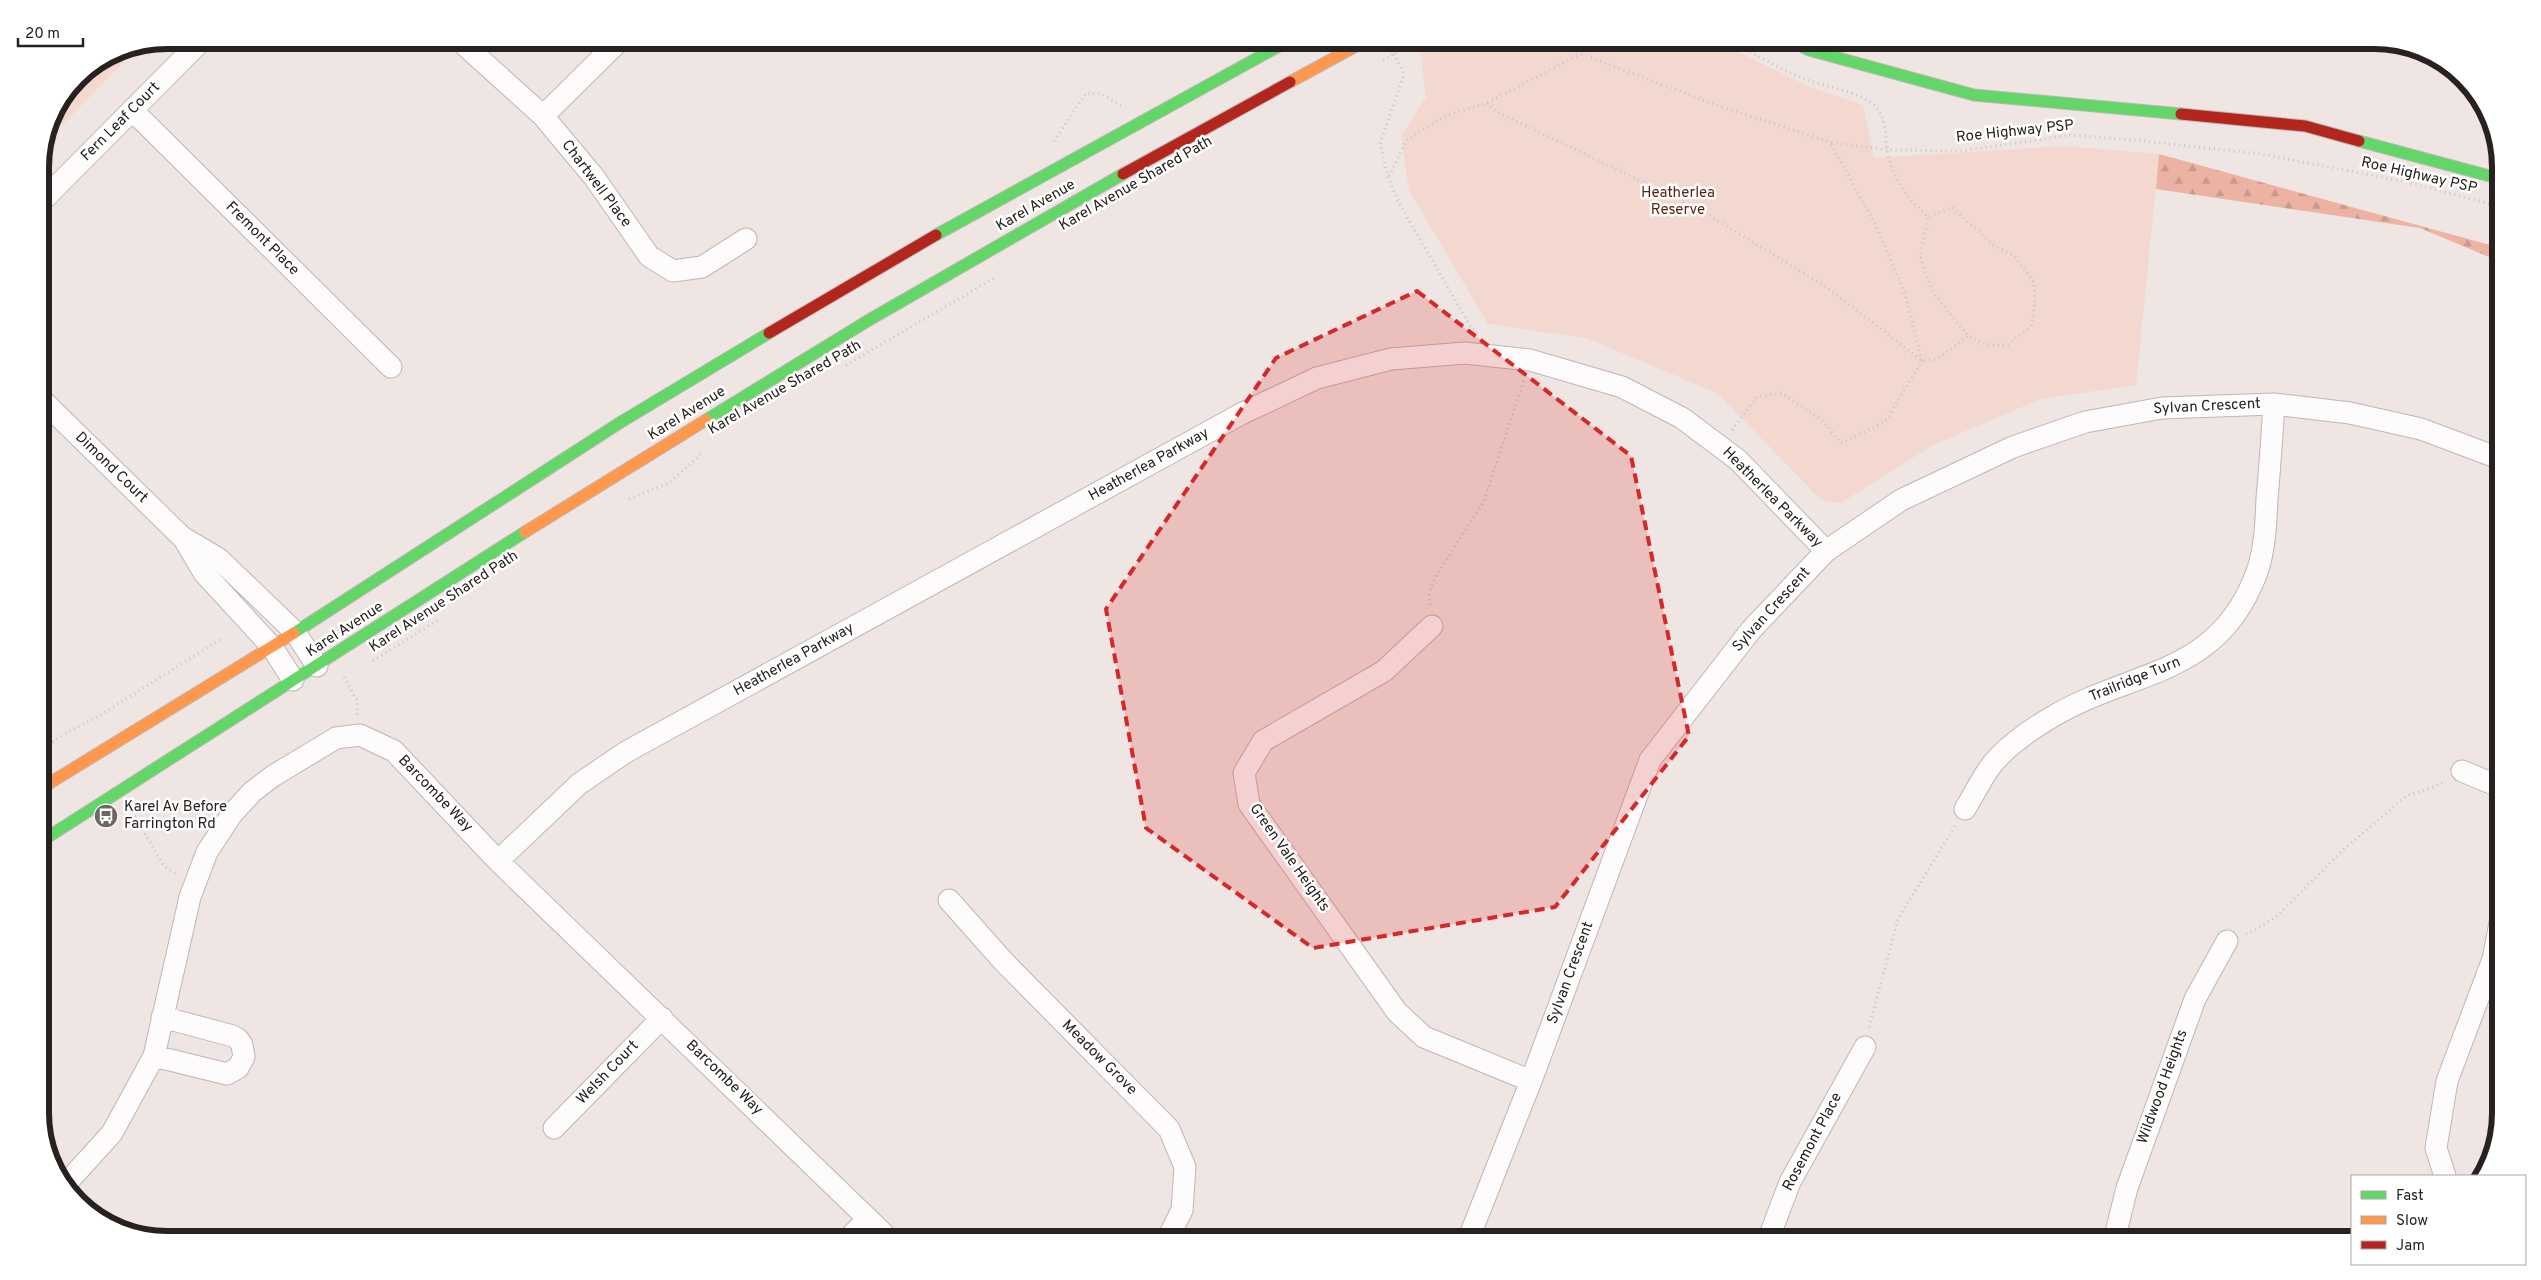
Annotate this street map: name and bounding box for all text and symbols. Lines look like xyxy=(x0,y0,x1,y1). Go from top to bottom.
scale bar xyxy=(18,15,82,47)
text: 20 m xyxy=(25,25,60,44)
street label: Fern Leaf Court xyxy=(77,78,165,166)
street label: Roe Highway PSP xyxy=(1955,116,2075,148)
street label: Karel Avenue Shared Path xyxy=(1056,132,1216,236)
street label: Chartwell Place xyxy=(557,136,635,232)
street label: Roe Highway PSP xyxy=(2359,153,2479,199)
street label: Karel Avenue xyxy=(993,176,1079,236)
park label: Heatherlea Reserve xyxy=(1641,184,1715,220)
street label: Fremont Place xyxy=(221,198,303,280)
street label: Karel Avenue Shared Path xyxy=(705,336,865,440)
street label: Karel Avenue xyxy=(645,383,729,445)
street label: Sylvan Crescent xyxy=(2153,395,2261,419)
street label: Heatherlea Parkway xyxy=(1086,424,1213,506)
street label: Dimond Court xyxy=(70,428,152,508)
street label: Heatherlea Parkway xyxy=(1718,444,1826,552)
street label: Karel Avenue Shared Path xyxy=(366,547,522,657)
street label: Sylvan Crescent xyxy=(1729,564,1815,656)
street label: Karel Avenue xyxy=(303,598,387,662)
street label: Heatherlea Parkway xyxy=(731,619,858,701)
street label: Trailridge Turn xyxy=(2087,653,2183,707)
street label: Barcombe Way xyxy=(393,751,477,837)
place label: Karel Av Before Farrington Rd xyxy=(124,798,227,834)
street label: Green Vale Heights xyxy=(1245,800,1333,916)
bus stop icon: Karel Av Before Farrington Rd xyxy=(93,803,119,829)
street label: Sylvan Crescent xyxy=(1544,919,1598,1027)
street label: Meadow Grove xyxy=(1057,1016,1141,1100)
street label: Wildwood Heights xyxy=(2134,1027,2192,1147)
street label: Barcombe Way xyxy=(681,1036,767,1120)
street label: Welsh Court xyxy=(573,1037,643,1109)
street label: Rosemont Place xyxy=(1779,1090,1847,1194)
legend xyxy=(2351,1175,2526,1265)
text: Fast xyxy=(2396,1187,2424,1206)
text: Slow xyxy=(2396,1212,2428,1231)
text: Jam xyxy=(2396,1237,2425,1256)

